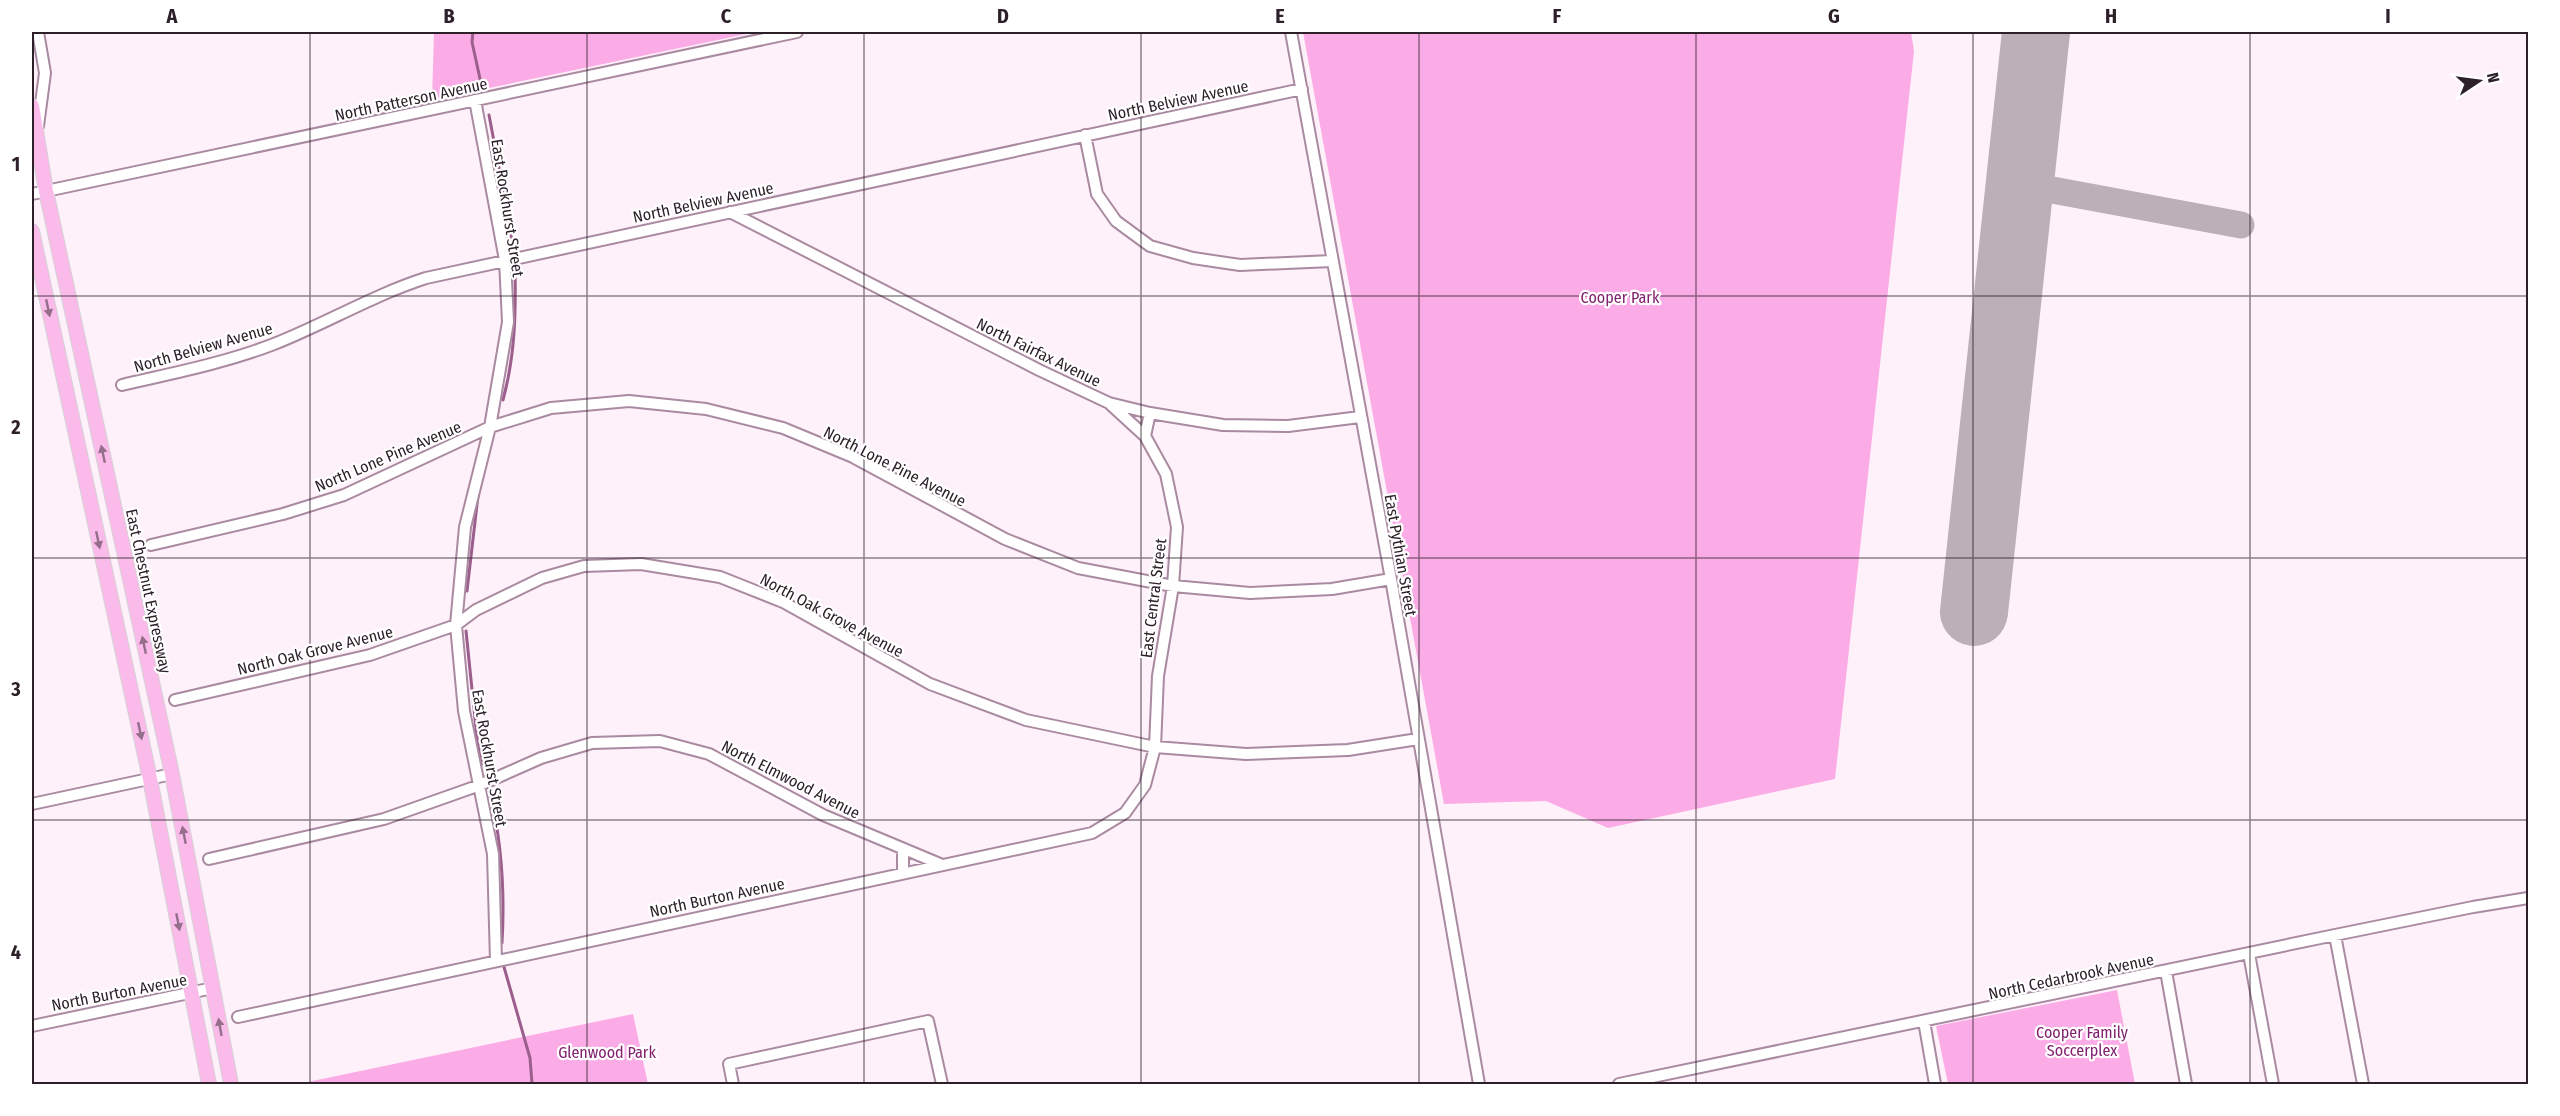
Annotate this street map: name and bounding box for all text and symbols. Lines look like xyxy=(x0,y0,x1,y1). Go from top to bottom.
text: A xyxy=(166,4,179,28)
text: B xyxy=(443,4,455,28)
text: C xyxy=(721,4,732,28)
text: D xyxy=(997,4,1009,28)
text: E xyxy=(1275,4,1285,28)
text: F xyxy=(1553,4,1562,28)
text: G xyxy=(1828,4,1840,28)
text: H xyxy=(2105,4,2117,28)
text: I xyxy=(2385,4,2391,28)
north arrow xyxy=(2449,51,2509,111)
text: N xyxy=(2483,71,2503,85)
street label: North Patterson Avenue xyxy=(333,74,489,125)
street label: North Belview Avenue xyxy=(1106,76,1250,125)
street label: East Rockhurst Street xyxy=(487,138,528,279)
text: 1 xyxy=(12,152,20,176)
street label: North Belview Avenue xyxy=(631,178,775,227)
park label: Cooper Park xyxy=(1581,288,1660,307)
one-way arrow xyxy=(44,299,54,318)
street label: North Fairfax Avenue xyxy=(974,314,1104,391)
street label: North Belview Avenue xyxy=(132,319,275,376)
text: 2 xyxy=(10,415,21,439)
street label: North Lone Pine Avenue xyxy=(312,417,464,496)
street label: North Lone Pine Avenue xyxy=(821,422,969,511)
one-way arrow xyxy=(97,445,107,463)
street label: East Pythian Street xyxy=(1380,493,1421,618)
street label: East Chestnut Expressway xyxy=(122,507,175,676)
one-way arrow xyxy=(94,531,104,549)
street label: East Central Street xyxy=(1137,536,1170,659)
street label: North Oak Grove Avenue xyxy=(757,570,907,661)
street label: North Oak Grove Avenue xyxy=(235,622,395,679)
one-way arrow xyxy=(139,635,148,654)
text: 3 xyxy=(10,677,21,701)
street label: East Rockhurst Street xyxy=(468,688,511,829)
one-way arrow xyxy=(135,721,145,740)
street label: North Elmwood Avenue xyxy=(718,736,863,823)
one-way arrow xyxy=(179,826,188,845)
street label: North Burton Avenue xyxy=(648,874,786,921)
one-way arrow xyxy=(174,913,183,932)
text: 4 xyxy=(11,940,21,964)
street label: North Cedarbrook Avenue xyxy=(1987,950,2156,1003)
street label: North Burton Avenue xyxy=(50,970,188,1015)
one-way arrow xyxy=(215,1017,224,1036)
park label: Cooper Family Soccerplex xyxy=(2036,1023,2129,1060)
park label: Glenwood Park xyxy=(558,1043,656,1062)

